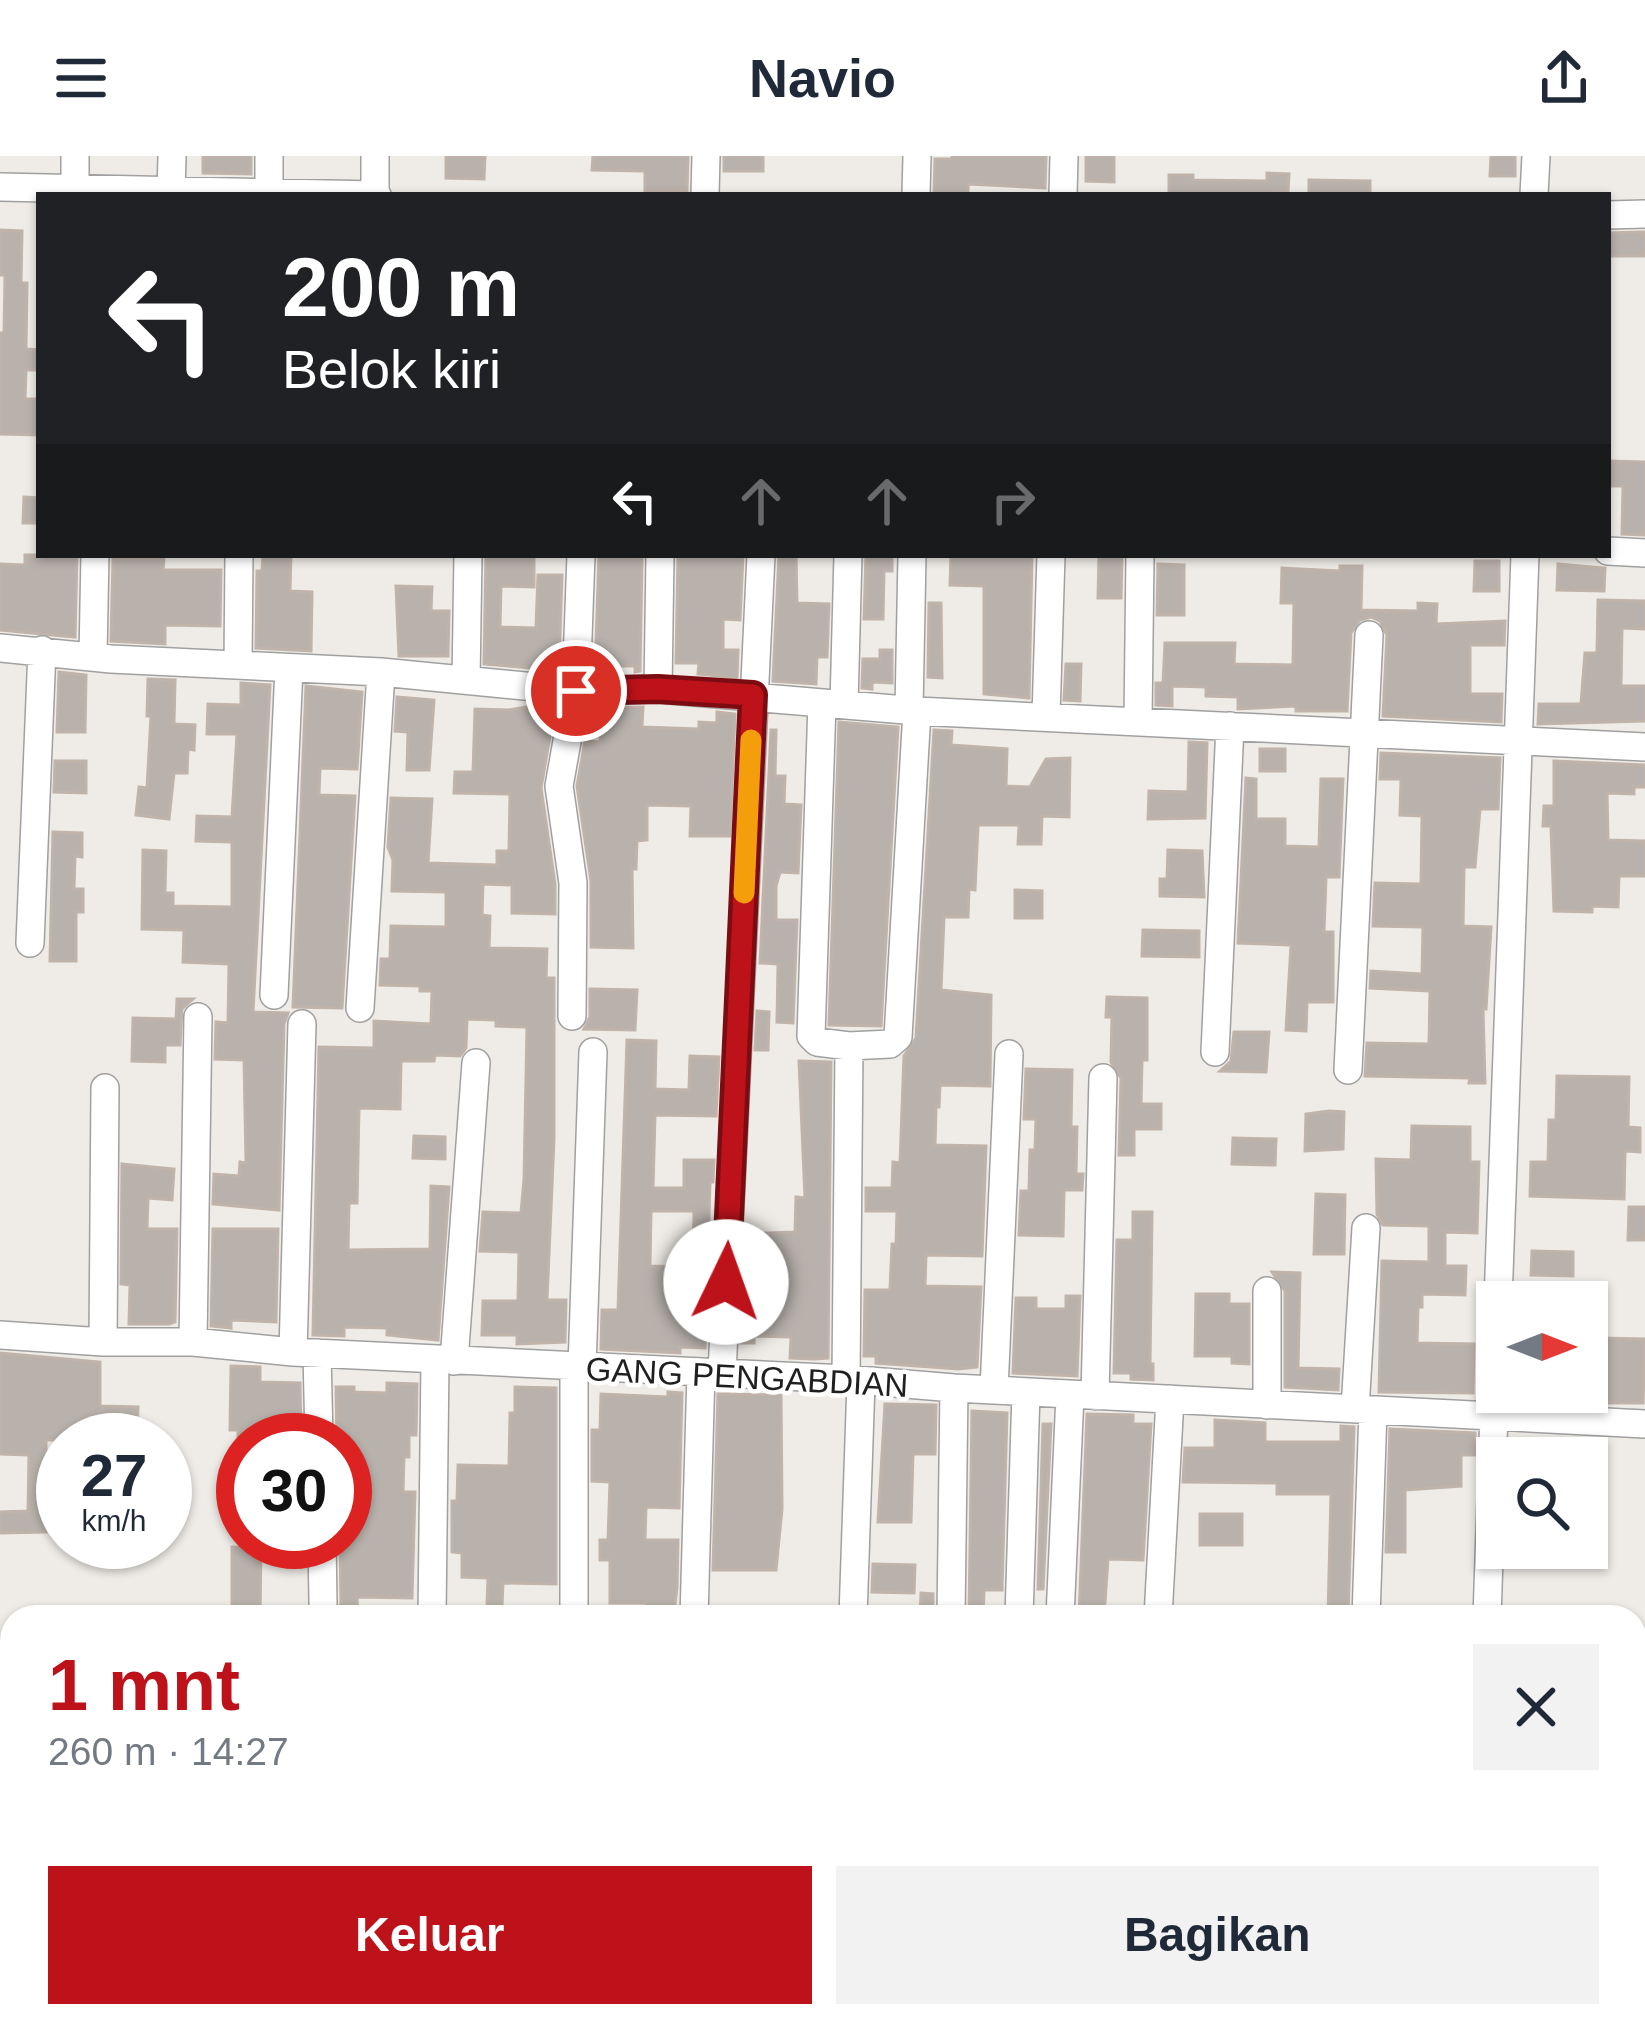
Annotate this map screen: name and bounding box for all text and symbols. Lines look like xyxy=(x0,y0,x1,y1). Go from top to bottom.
icon: menu xyxy=(48,45,114,111)
icon: share xyxy=(1531,45,1597,111)
text: Navio xyxy=(749,48,896,108)
icon: left xyxy=(84,240,240,396)
text: 200 m xyxy=(282,240,520,334)
text: Belok kiri xyxy=(282,339,501,399)
icon: left xyxy=(602,468,668,534)
icon: ahead xyxy=(728,468,794,534)
icon: ahead xyxy=(854,468,920,534)
icon: right xyxy=(980,468,1046,534)
pin xyxy=(525,640,627,742)
icon: arrive xyxy=(543,658,609,724)
position arrow xyxy=(663,1219,789,1345)
north arrow xyxy=(1476,1281,1608,1413)
map controls xyxy=(1476,1281,1608,1569)
street label: GANG PENGABDIAN xyxy=(585,1350,909,1404)
speed limit sign: 30 xyxy=(216,1413,372,1569)
button: search xyxy=(1476,1437,1608,1569)
text: 27 xyxy=(81,1442,147,1509)
text: km/h xyxy=(81,1504,147,1537)
button: close xyxy=(1473,1644,1599,1770)
text: 1 mnt xyxy=(48,1645,240,1725)
text: 260 m · 14:27 xyxy=(48,1730,289,1773)
button: Keluar xyxy=(48,1866,812,2004)
button: Bagikan xyxy=(836,1866,1599,2004)

